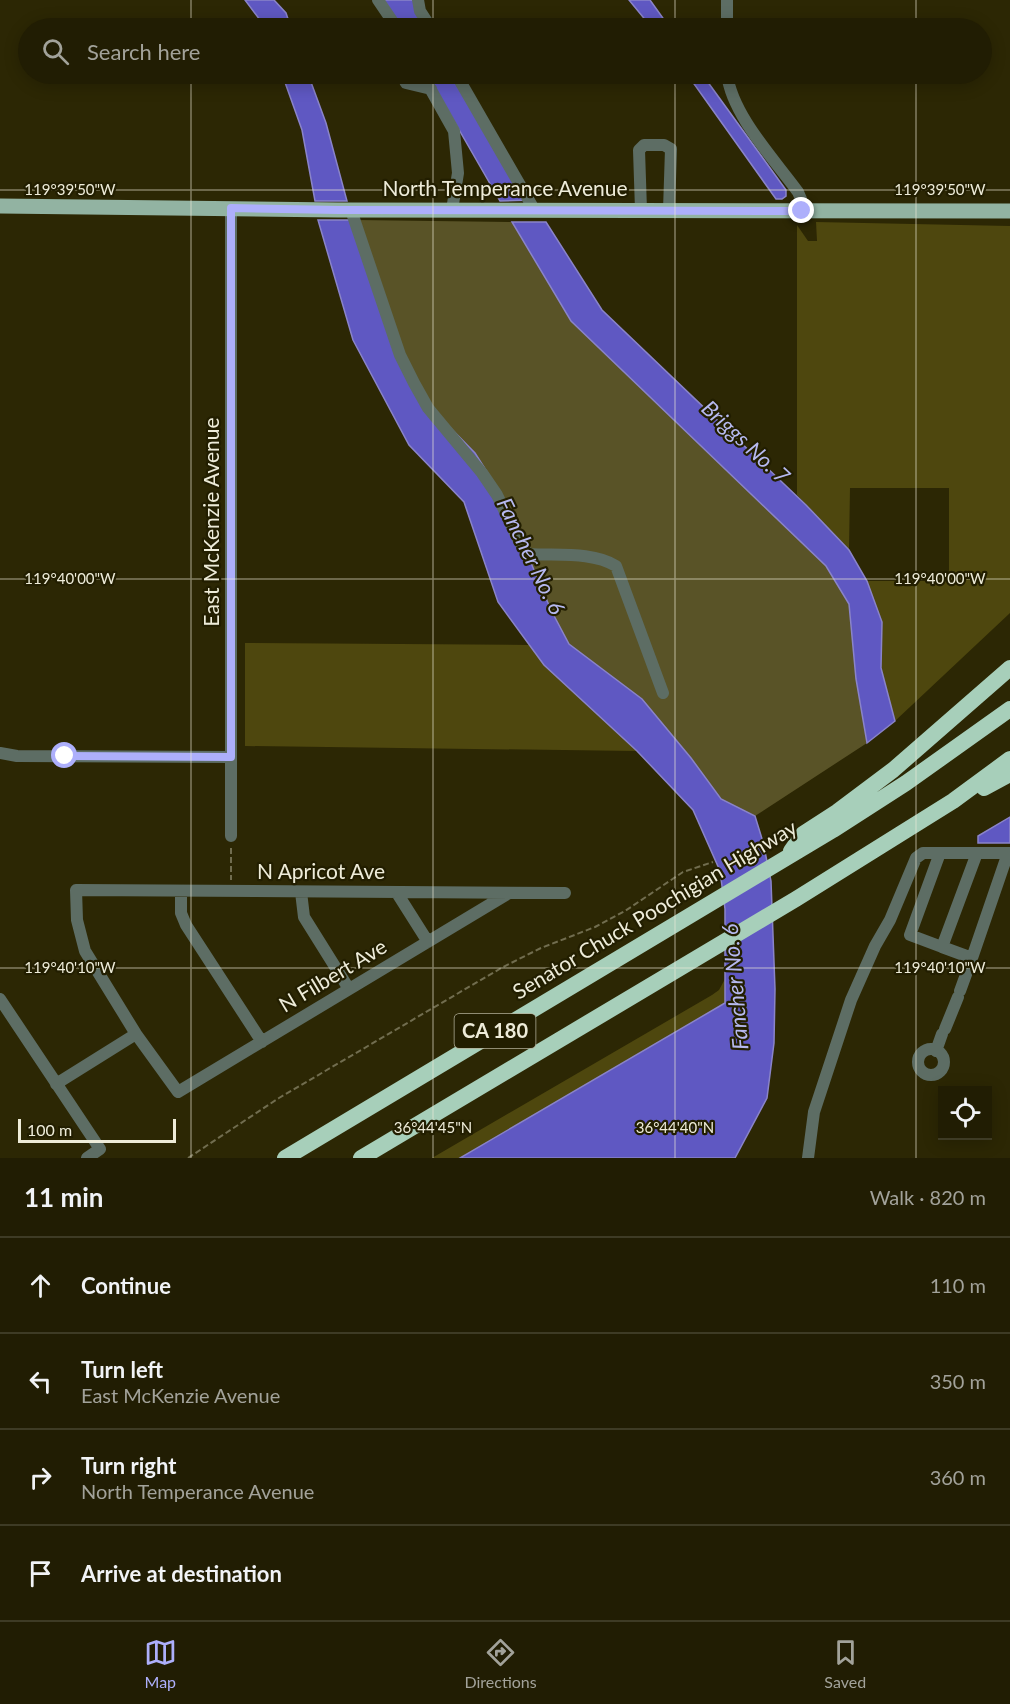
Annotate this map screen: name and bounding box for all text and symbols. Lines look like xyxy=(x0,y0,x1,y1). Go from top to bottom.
search box xyxy=(18,18,992,84)
icon: search xyxy=(39,35,72,68)
text: Search here xyxy=(87,38,200,65)
street label: North Temperance Avenue xyxy=(382,175,628,200)
text: 119°39'50"W xyxy=(24,180,116,198)
text: 119°39'50"W xyxy=(894,180,986,198)
route end xyxy=(788,197,814,223)
water label: Briggs No. 7 xyxy=(697,394,796,489)
street label: East McKenzie Avenue xyxy=(198,417,223,627)
water label: Fancher No. 6 xyxy=(492,493,571,619)
text: 119°40'00"W xyxy=(24,569,116,587)
text: 119°40'00"W xyxy=(894,569,986,587)
route start xyxy=(51,742,77,768)
street label: Senator Chuck Poochigian Highway xyxy=(508,814,801,1004)
street label: N Apricot Ave xyxy=(257,858,385,883)
water label: Fancher No. 6 xyxy=(716,923,753,1051)
street label: N Filbert Ave xyxy=(274,933,391,1017)
text: 119°40'10"W xyxy=(24,958,116,976)
text: 119°40'10"W xyxy=(894,958,986,976)
road number: CA 180 xyxy=(454,1014,536,1048)
map controls xyxy=(938,1086,992,1140)
button: locate xyxy=(938,1086,992,1140)
scale bar xyxy=(18,1116,176,1144)
text: 36°44'45"N xyxy=(394,1118,472,1136)
text: 36°44'40"N xyxy=(636,1118,714,1136)
text: 100 m xyxy=(27,1120,72,1139)
text: 11 min xyxy=(24,1181,104,1213)
text: Walk · 820 m xyxy=(870,1185,986,1209)
icon: ahead xyxy=(24,1269,57,1302)
text: Continue xyxy=(81,1272,171,1299)
text: 110 m xyxy=(930,1273,986,1297)
text: Turn left xyxy=(81,1356,163,1383)
icon: left xyxy=(24,1365,57,1398)
text: 350 m xyxy=(930,1369,986,1393)
text: East McKenzie Avenue xyxy=(81,1383,280,1407)
text: Turn right xyxy=(81,1452,176,1479)
icon: right xyxy=(24,1461,57,1494)
text: 360 m xyxy=(930,1465,986,1489)
text: North Temperance Avenue xyxy=(81,1479,314,1503)
icon: arrive xyxy=(24,1557,57,1590)
text: Arrive at destination xyxy=(81,1560,282,1587)
tab: Map xyxy=(144,1636,177,1691)
tab: Directions xyxy=(464,1636,537,1691)
tab: Saved xyxy=(824,1636,866,1691)

